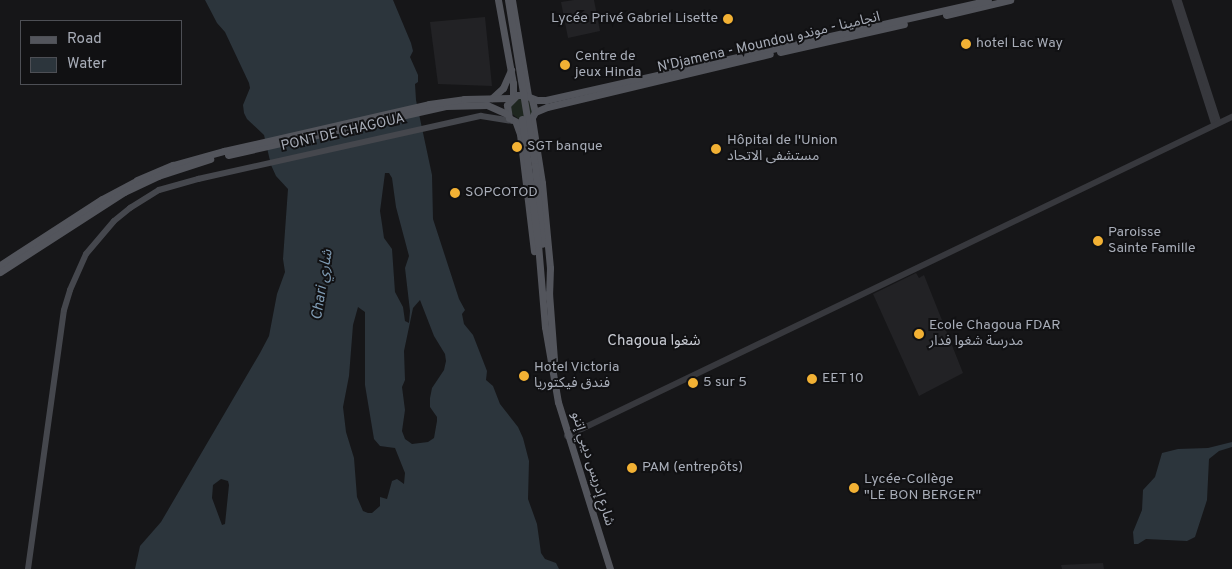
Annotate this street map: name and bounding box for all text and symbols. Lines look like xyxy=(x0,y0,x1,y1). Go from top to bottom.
street label: N'Djamena - Moundou انجامينا - موندو xyxy=(656,9,882,77)
place label: Lycée Privé Gabriel Lisette xyxy=(551,11,718,27)
marker: Lycée Privé Gabriel Lisette xyxy=(722,13,734,25)
legend xyxy=(20,20,182,85)
text: Road xyxy=(67,30,102,49)
place label: hotel Lac Way xyxy=(976,36,1063,52)
marker: hotel Lac Way xyxy=(960,38,972,50)
place label: Centre de jeux Hinda xyxy=(575,49,641,82)
text: Water xyxy=(67,55,106,74)
marker: Centre de jeux Hinda xyxy=(559,59,571,71)
street label: PONT DE CHAGOUA xyxy=(279,111,407,155)
place label: Hôpital de l'Union مستشفى الاتحاد xyxy=(727,133,838,166)
place label: SGT banque xyxy=(527,139,603,155)
marker: SGT banque xyxy=(511,141,523,153)
marker: Hôpital de l'Union مستشفى الاتحاد xyxy=(709,142,723,156)
place label: SOPCOTOD xyxy=(465,185,538,201)
marker: SOPCOTOD xyxy=(449,187,461,199)
place label: Paroisse Sainte Famille xyxy=(1108,225,1196,258)
marker: Paroisse Sainte Famille xyxy=(1092,235,1104,247)
water label: Chari شاري xyxy=(309,249,337,321)
place label: Ecole Chagoua FDAR مدرسة شغوا فدار xyxy=(929,318,1060,351)
marker: Ecole Chagoua FDAR مدرسة شغوا فدار xyxy=(913,328,925,340)
district label: Chagoua شغوا xyxy=(607,333,701,351)
place label: Hotel Victoria فندق فيكتوريا xyxy=(534,360,620,392)
marker: Hotel Victoria فندق فيكتوريا xyxy=(518,370,530,382)
place label: EET 10 xyxy=(822,371,864,387)
marker: EET 10 xyxy=(806,373,818,385)
place label: 5 sur 5 xyxy=(703,375,747,391)
marker: 5 sur 5 xyxy=(687,377,699,389)
street label: شارع إدريس ديبي إتنو xyxy=(567,410,617,528)
place label: PAM (entrepôts) xyxy=(642,460,743,476)
marker: PAM (entrepôts) xyxy=(626,462,638,474)
place label: Lycée-Collège "LE BON BERGER" xyxy=(864,472,981,504)
marker: Lycée-Collège "LE BON BERGER" xyxy=(848,482,860,494)

